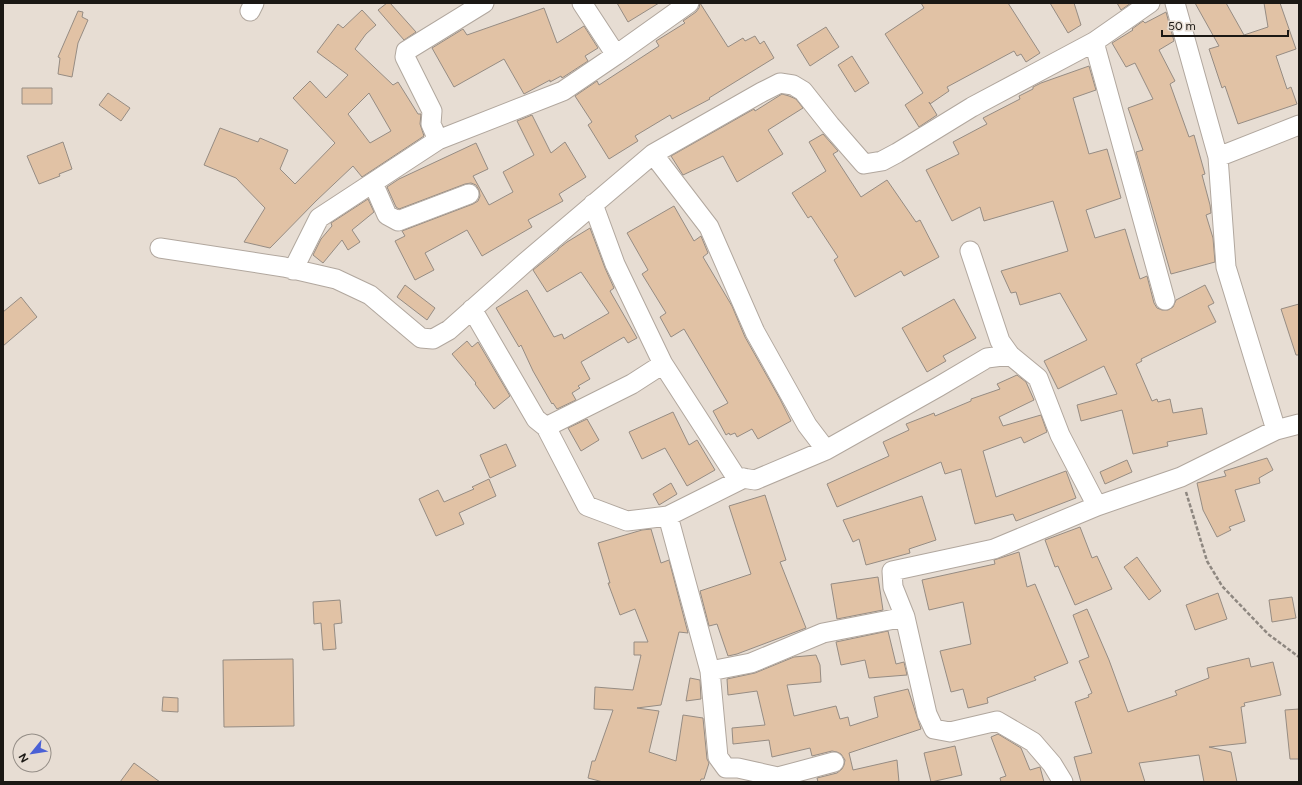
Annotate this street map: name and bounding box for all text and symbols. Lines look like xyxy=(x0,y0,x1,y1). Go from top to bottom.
scale bar xyxy=(1162,12,1288,38)
text: 50 m xyxy=(1168,19,1196,33)
north arrow xyxy=(12,733,52,773)
text: N xyxy=(16,751,32,765)

